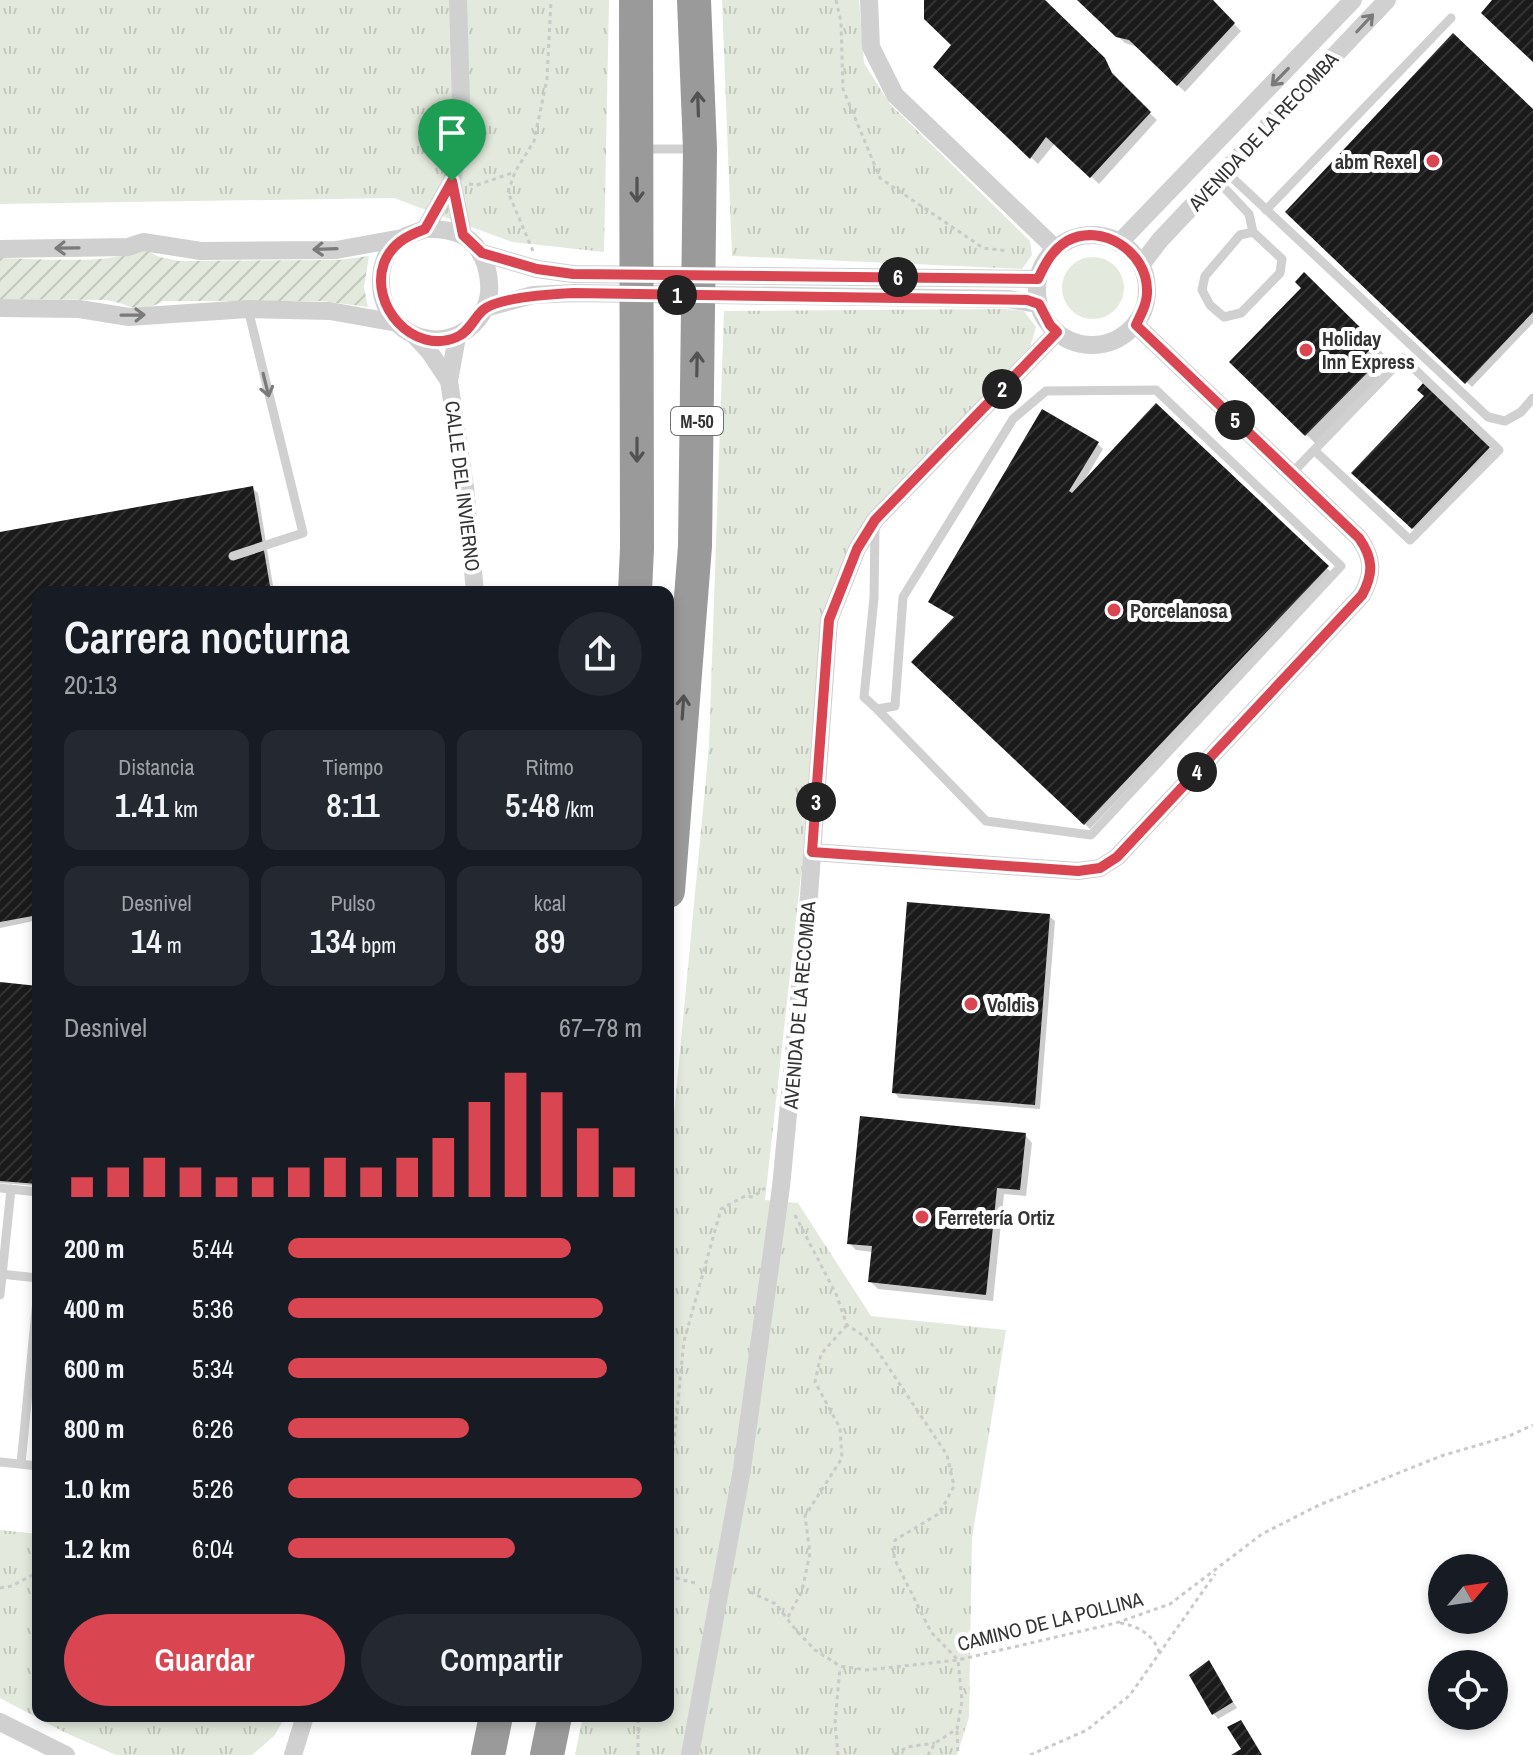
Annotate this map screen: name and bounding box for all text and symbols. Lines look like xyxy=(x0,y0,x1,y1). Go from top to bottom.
one-way arrow xyxy=(1356,13,1375,33)
street label: AVENIDA DE LA RECOMBA xyxy=(1181,46,1344,217)
one-way arrow xyxy=(1271,67,1290,86)
one-way arrow xyxy=(690,91,705,118)
pin xyxy=(418,99,486,181)
icon: arrive xyxy=(430,111,474,155)
place label: abm Rexel xyxy=(1335,148,1417,175)
marker: abm Rexel xyxy=(1424,152,1442,170)
one-way arrow xyxy=(629,176,645,203)
one-way arrow xyxy=(54,240,81,256)
one-way arrow xyxy=(312,242,339,257)
pin: 6 xyxy=(878,257,918,297)
text: 6 xyxy=(893,262,903,292)
pin: 1 xyxy=(657,275,697,315)
text: 1 xyxy=(672,280,682,310)
one-way arrow xyxy=(119,307,146,323)
place label: Holiday Inn Express xyxy=(1322,325,1415,375)
marker: Holiday Inn Express xyxy=(1297,341,1315,359)
one-way arrow xyxy=(690,351,705,378)
pin: 2 xyxy=(982,369,1022,409)
one-way arrow xyxy=(260,372,275,397)
text: 2 xyxy=(997,374,1007,404)
street label: CALLE DEL INVIERNO xyxy=(439,399,487,573)
pin: 5 xyxy=(1215,400,1255,440)
text: 5 xyxy=(1230,405,1240,435)
road number: M-50 xyxy=(671,407,723,435)
one-way arrow xyxy=(629,436,645,463)
place label: Porcelanosa xyxy=(1130,597,1228,624)
marker: Porcelanosa xyxy=(1105,601,1123,619)
text: Carrera nocturna xyxy=(64,607,350,667)
button: share xyxy=(558,612,642,696)
text: 20:13 xyxy=(64,667,117,702)
one-way arrow xyxy=(676,694,691,721)
text: Distancia xyxy=(118,752,194,782)
text: Tiempo xyxy=(323,752,383,782)
text: Ritmo xyxy=(526,752,574,782)
pin: 4 xyxy=(1177,752,1217,792)
text: 4 xyxy=(1192,757,1202,787)
text: 1.41 xyxy=(115,782,169,828)
text: 8:11 xyxy=(326,782,380,828)
text: 5:48 xyxy=(505,782,560,828)
pin: 3 xyxy=(796,782,836,822)
text: 3 xyxy=(811,787,821,817)
text: km xyxy=(169,794,198,824)
text: /km xyxy=(560,794,594,824)
text: Desnivel xyxy=(121,888,191,918)
text: Pulso xyxy=(330,888,376,918)
text: kcal xyxy=(534,888,566,918)
street label: AVENIDA DE LA RECOMBA xyxy=(776,900,822,1111)
text: 14 xyxy=(131,918,162,964)
text: 134 xyxy=(310,918,356,964)
text: 89 xyxy=(534,918,565,964)
text: m xyxy=(162,930,182,960)
text: bpm xyxy=(356,930,396,960)
place label: Voldis xyxy=(987,991,1035,1018)
marker: Voldis xyxy=(962,995,980,1013)
text: Desnivel xyxy=(64,1010,147,1045)
text: 67–78 m xyxy=(559,1010,642,1045)
place label: Ferretería Ortiz xyxy=(938,1204,1055,1231)
marker: Ferretería Ortiz xyxy=(913,1208,931,1226)
text: 200 m xyxy=(64,1231,124,1266)
text: 5:44 xyxy=(192,1231,234,1266)
text: 400 m xyxy=(64,1291,124,1326)
text: 5:36 xyxy=(192,1291,234,1326)
text: 600 m xyxy=(64,1351,124,1386)
text: 5:34 xyxy=(192,1351,234,1386)
text: 800 m xyxy=(64,1411,124,1446)
text: 6:26 xyxy=(192,1411,234,1446)
text: 1.0 km xyxy=(64,1471,130,1506)
text: 5:26 xyxy=(192,1471,234,1506)
text: 1.2 km xyxy=(64,1531,130,1566)
text: 6:04 xyxy=(192,1531,234,1566)
north arrow xyxy=(1428,1554,1508,1634)
map controls xyxy=(1428,1554,1508,1730)
street label: CAMINO DE LA POLLINA xyxy=(954,1585,1146,1657)
button: Guardar xyxy=(64,1614,345,1706)
button: Compartir xyxy=(361,1614,642,1706)
button: locate xyxy=(1428,1650,1508,1730)

